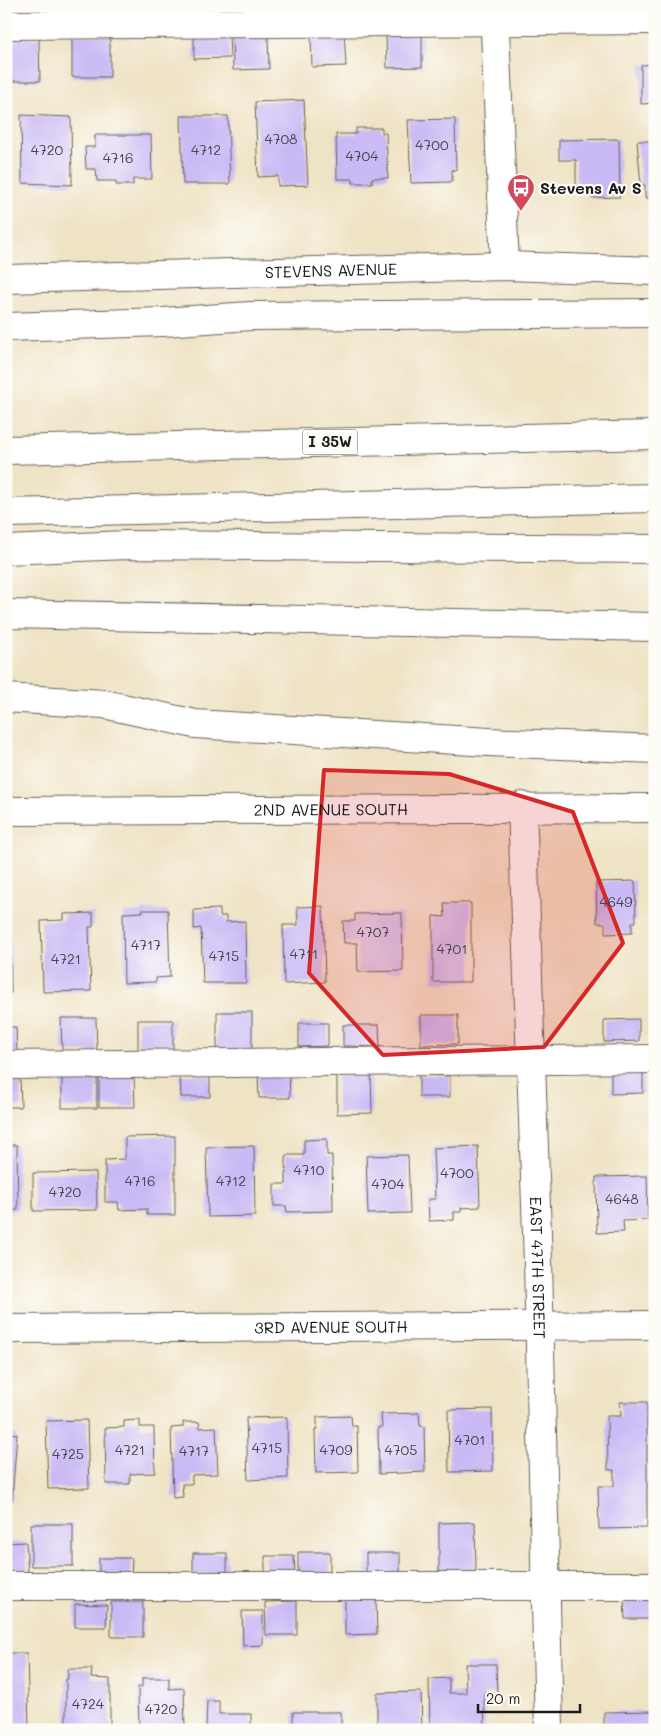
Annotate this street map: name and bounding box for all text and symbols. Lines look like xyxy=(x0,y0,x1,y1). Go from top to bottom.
house number: 4708 xyxy=(264,129,298,148)
house number: 4700 xyxy=(415,135,449,154)
house number: 4720 xyxy=(31,140,64,159)
house number: 4712 xyxy=(191,140,221,159)
house number: 4704 xyxy=(346,146,379,165)
house number: 4716 xyxy=(103,148,133,167)
bus stop icon: Stevens Av S xyxy=(506,173,536,212)
place label: Stevens Av S xyxy=(540,177,642,198)
street label: STEVENS AVENUE xyxy=(264,258,397,282)
road number: I 35W xyxy=(302,430,358,454)
street label: 2ND AVENUE SOUTH xyxy=(254,798,408,820)
house number: 4649 xyxy=(599,892,633,911)
house number: 4707 xyxy=(357,922,389,941)
house number: 4717 xyxy=(131,935,161,954)
house number: 4701 xyxy=(437,939,467,958)
house number: 4711 xyxy=(290,944,318,963)
house number: 4715 xyxy=(209,946,239,965)
house number: 4721 xyxy=(51,949,81,968)
house number: 4710 xyxy=(294,1160,325,1179)
house number: 4700 xyxy=(440,1163,474,1182)
house number: 4716 xyxy=(125,1171,155,1190)
house number: 4712 xyxy=(216,1171,246,1190)
house number: 4704 xyxy=(372,1174,405,1193)
house number: 4720 xyxy=(49,1182,82,1201)
house number: 4648 xyxy=(605,1189,639,1208)
street label: EAST 47TH STREET xyxy=(526,1196,551,1339)
street label: 3RD AVENUE SOUTH xyxy=(254,1316,408,1337)
house number: 4701 xyxy=(455,1430,485,1449)
house number: 4715 xyxy=(252,1438,282,1457)
house number: 4721 xyxy=(115,1440,145,1459)
house number: 4709 xyxy=(320,1440,352,1459)
house number: 4705 xyxy=(385,1440,417,1459)
house number: 4717 xyxy=(179,1441,209,1460)
house number: 4725 xyxy=(52,1444,84,1463)
scale bar xyxy=(478,1681,581,1713)
text: 20 m xyxy=(486,1688,520,1708)
house number: 4724 xyxy=(72,1694,105,1713)
house number: 4720 xyxy=(145,1699,178,1718)

